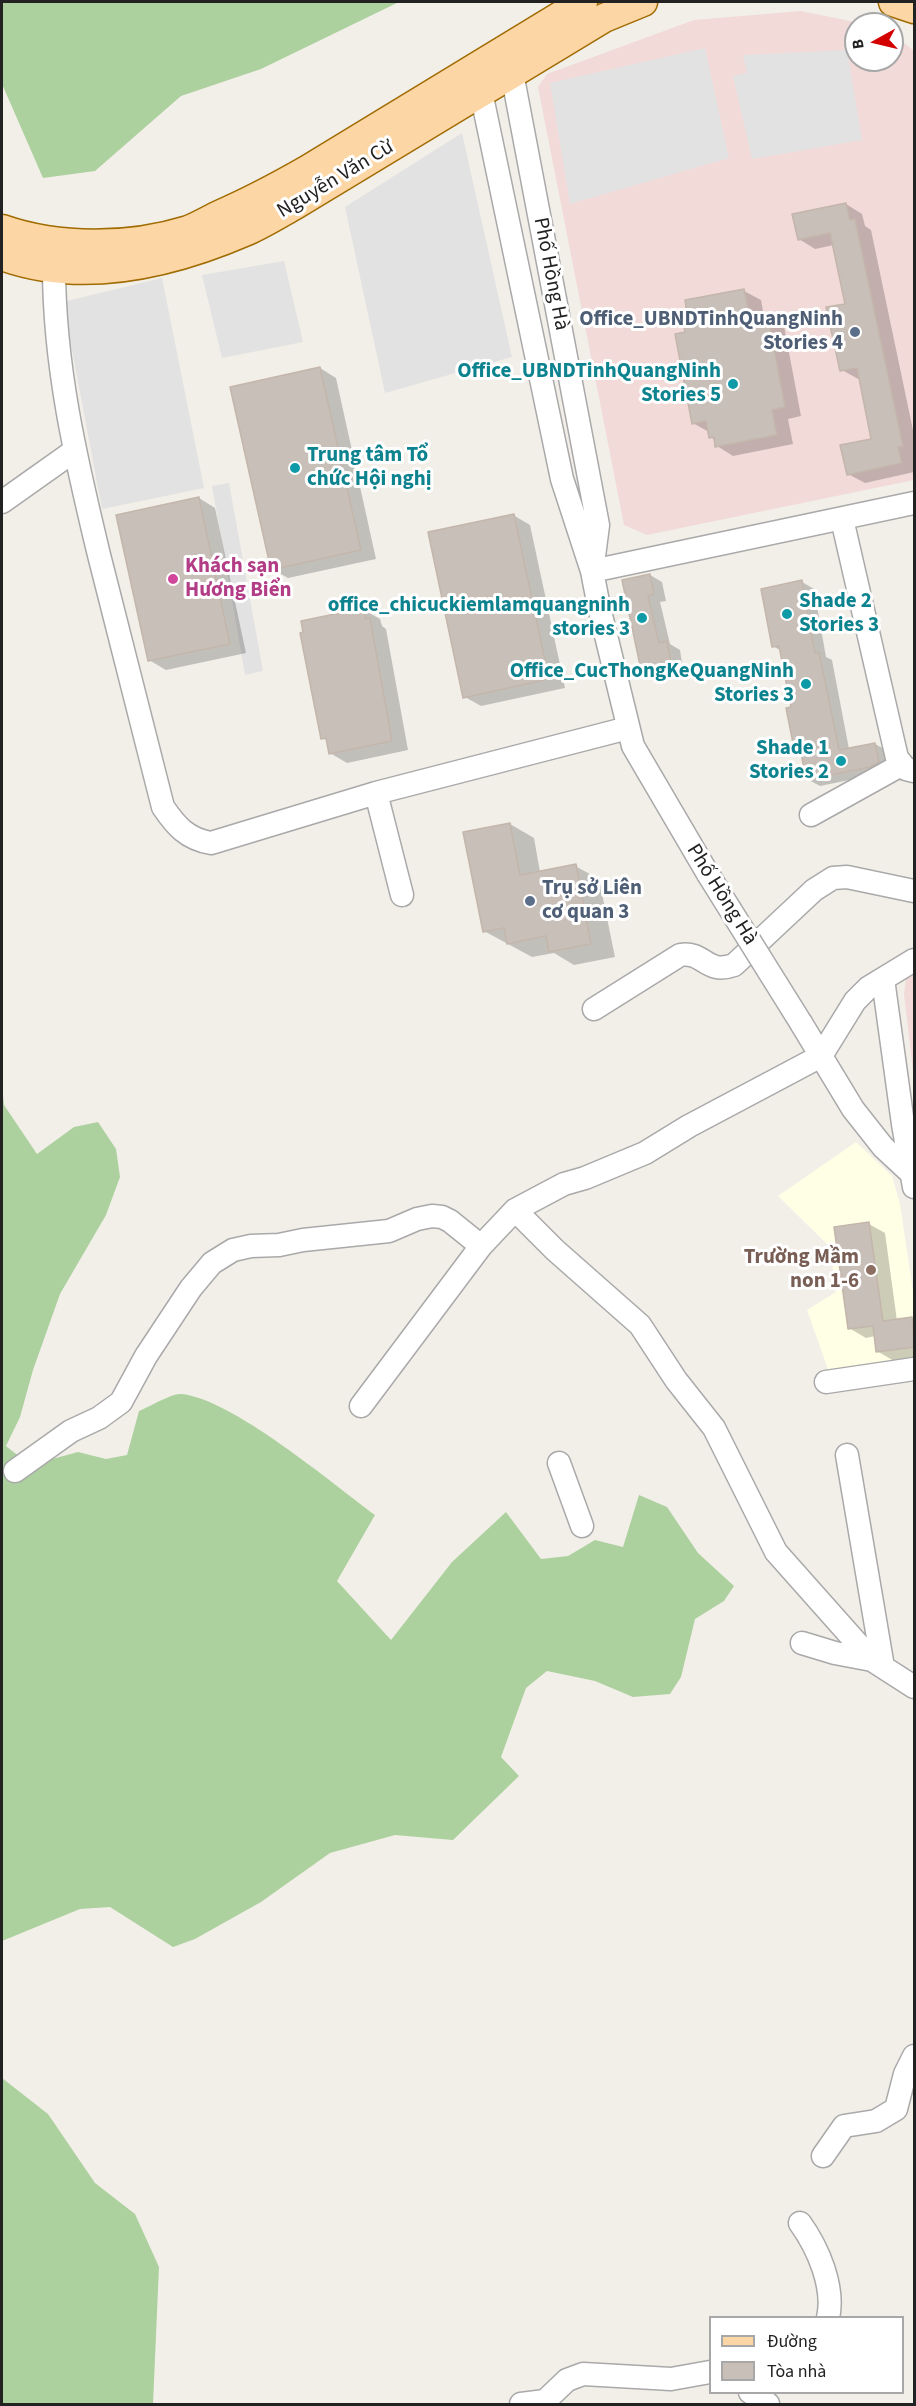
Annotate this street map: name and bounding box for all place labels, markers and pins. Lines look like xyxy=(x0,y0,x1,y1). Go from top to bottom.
place label: Office_UBNDTinhQuangNinh Stories 4 xyxy=(579,307,843,357)
marker: Office_UBNDTinhQuangNinh Stories 4 xyxy=(848,325,862,339)
place label: Office_UBNDTinhQuangNinh Stories 5 xyxy=(457,359,721,409)
marker: Office_UBNDTinhQuangNinh Stories 5 xyxy=(726,377,740,391)
place label: Trung tâm Tổ chức Hội nghị xyxy=(307,443,432,493)
marker: Trung tâm Tổ chức Hội nghị xyxy=(288,461,302,475)
place label: Khách sạn Hương Biển xyxy=(185,554,292,604)
marker: Khách sạn Hương Biển xyxy=(166,572,180,586)
place label: Shade 2 Stories 3 xyxy=(799,589,879,639)
place label: office_chicuckiemlamquangninh stories 3 xyxy=(328,593,630,643)
marker: Shade 2 Stories 3 xyxy=(780,607,794,621)
marker: office_chicuckiemlamquangninh stories 3 xyxy=(635,611,649,625)
place label: Office_CucThongKeQuangNinh Stories 3 xyxy=(510,659,794,709)
marker: Office_CucThongKeQuangNinh Stories 3 xyxy=(799,677,813,691)
place label: Shade 1 Stories 2 xyxy=(749,736,829,786)
marker: Shade 1 Stories 2 xyxy=(834,754,848,768)
place label: Trụ sở Liên cơ quan 3 xyxy=(542,876,642,926)
marker: Trụ sở Liên cơ quan 3 xyxy=(523,894,537,908)
place label: Trường Mầm non 1-6 xyxy=(744,1245,859,1295)
marker: Trường Mầm non 1-6 xyxy=(864,1263,878,1277)

